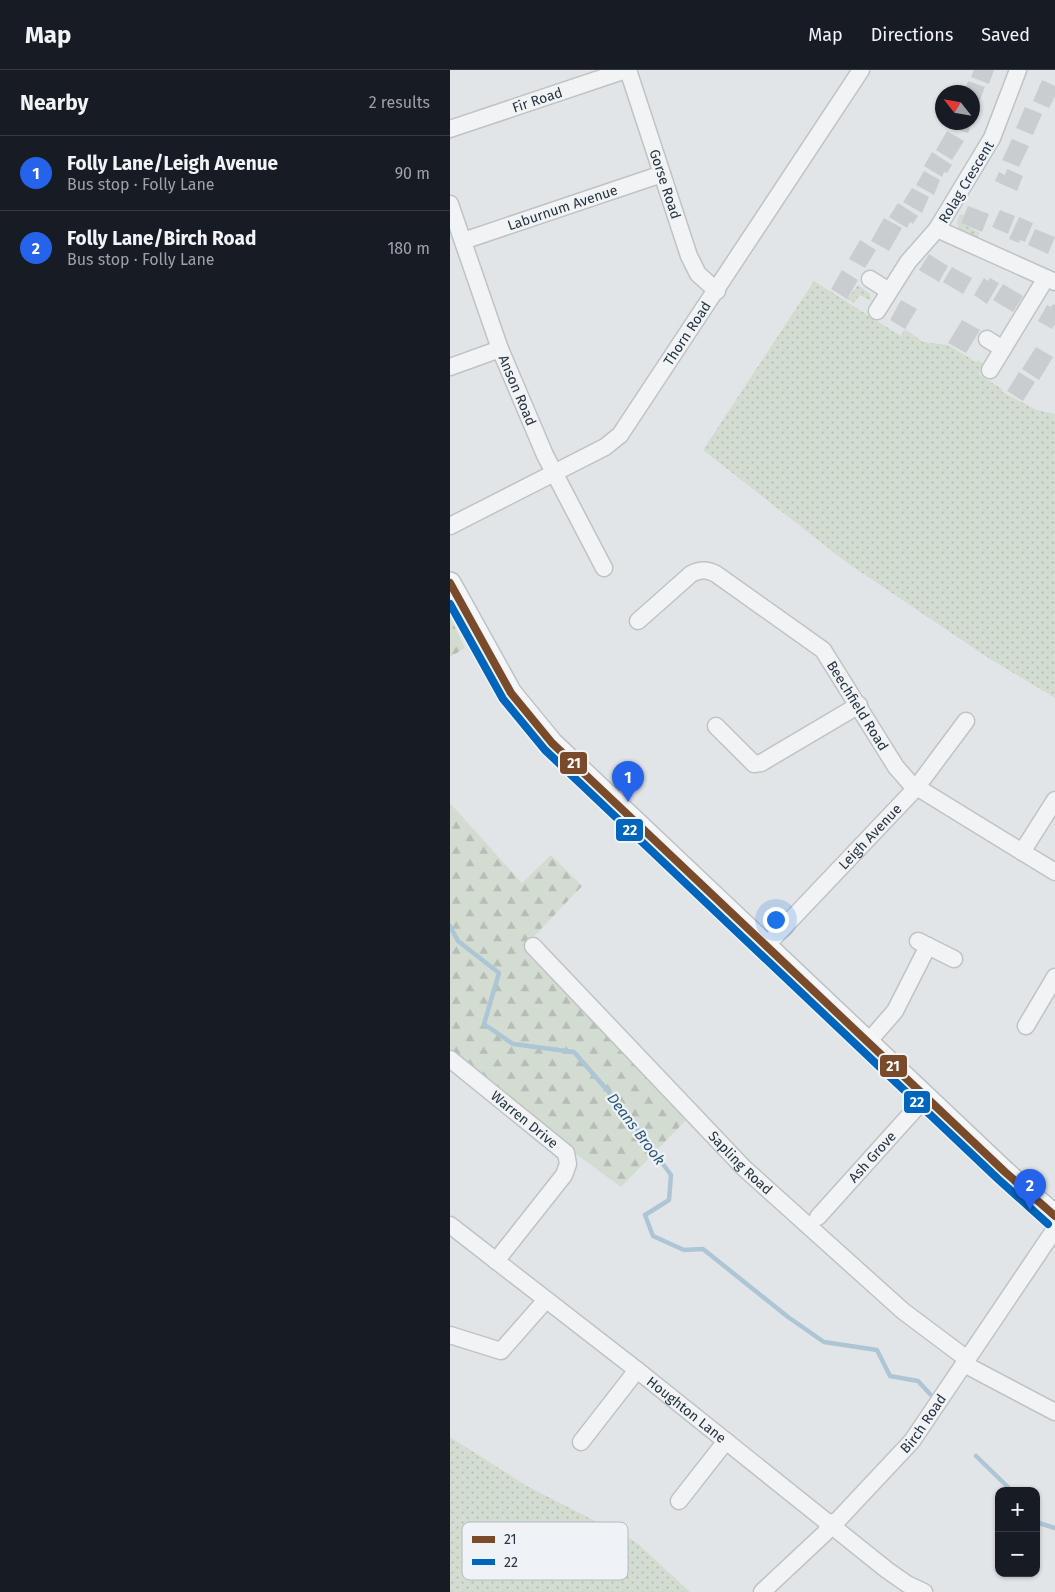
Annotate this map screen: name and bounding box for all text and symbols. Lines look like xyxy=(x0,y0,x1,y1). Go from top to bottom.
text: Map xyxy=(25,21,71,49)
text: Map xyxy=(808,24,843,46)
text: Directions xyxy=(871,24,953,46)
text: Saved xyxy=(981,24,1030,46)
street label: Fir Road xyxy=(510,84,565,117)
north arrow xyxy=(935,85,980,130)
text: Nearby xyxy=(20,90,88,116)
text: 2 results xyxy=(369,93,430,112)
street label: Rolag Crescent xyxy=(935,137,998,227)
street label: Gorse Road xyxy=(646,147,684,221)
text: Folly Lane/Leigh Avenue xyxy=(67,152,278,175)
text: 1 xyxy=(32,164,40,183)
text: 90 m xyxy=(395,164,430,183)
text: Bus stop · Folly Lane xyxy=(67,175,215,194)
street label: Laburnum Avenue xyxy=(505,182,620,234)
text: Folly Lane/Birch Road xyxy=(67,227,256,250)
text: 2 xyxy=(32,239,40,258)
text: 180 m xyxy=(387,239,430,258)
text: Bus stop · Folly Lane xyxy=(67,250,215,269)
street label: Thorn Road xyxy=(660,298,715,369)
street label: Anson Road xyxy=(494,352,540,428)
street label: Beechfield Road xyxy=(823,658,892,754)
line badge: 21 xyxy=(559,751,588,775)
text: 21 xyxy=(567,755,581,772)
pin: 1 xyxy=(612,761,644,802)
street label: Leigh Avenue xyxy=(835,801,905,873)
line badge: 22 xyxy=(615,818,644,842)
text: 22 xyxy=(623,822,637,839)
your location xyxy=(763,907,789,933)
line badge: 21 xyxy=(879,1054,908,1078)
text: 21 xyxy=(886,1058,900,1075)
street label: Warren Drive xyxy=(487,1088,561,1152)
water label: Deans Brook xyxy=(603,1090,669,1168)
line badge: 22 xyxy=(903,1090,931,1114)
text: 22 xyxy=(910,1094,924,1111)
street label: Sapling Road xyxy=(704,1128,776,1198)
street label: Ash Grove xyxy=(845,1128,900,1186)
pin: 2 xyxy=(1014,1169,1046,1210)
street label: Houghton Lane xyxy=(643,1373,729,1447)
street label: Birch Road xyxy=(897,1391,950,1457)
map controls xyxy=(995,1487,1040,1577)
button: + xyxy=(995,1487,1040,1532)
legend xyxy=(462,1522,628,1580)
text: 21 xyxy=(504,1531,517,1548)
button: − xyxy=(995,1532,1040,1577)
text: 22 xyxy=(504,1554,518,1571)

